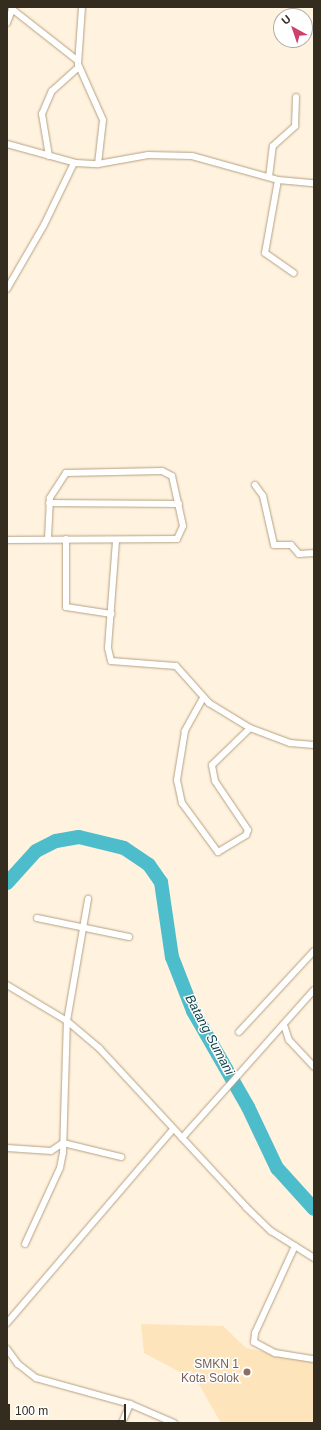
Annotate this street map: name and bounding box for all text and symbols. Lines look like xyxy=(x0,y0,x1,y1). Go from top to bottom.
north arrow xyxy=(273,8,313,48)
text: U xyxy=(279,12,293,27)
water label: Batang Sumani xyxy=(181,992,237,1078)
place label: SMKN 1 Kota Solok xyxy=(181,1358,239,1386)
marker: SMKN 1 Kota Solok xyxy=(242,1367,252,1377)
scale bar xyxy=(10,1396,128,1422)
text: 100 m xyxy=(15,1404,48,1418)

